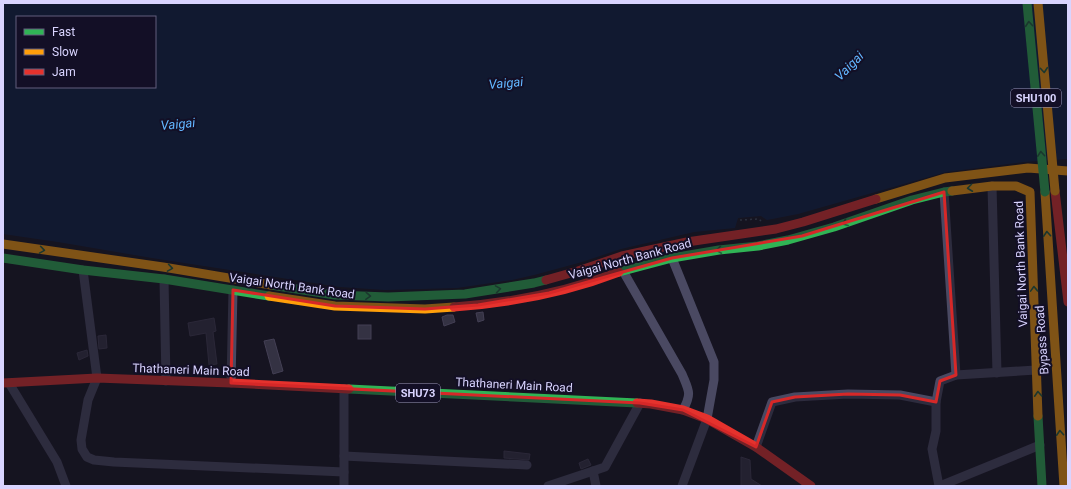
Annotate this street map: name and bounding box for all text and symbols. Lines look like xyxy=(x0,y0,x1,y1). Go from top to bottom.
legend xyxy=(16,16,156,88)
one-way arrow xyxy=(1025,21,1034,27)
text: Fast xyxy=(52,25,75,39)
text: Slow xyxy=(52,45,78,59)
water label: Vaigai xyxy=(831,48,867,84)
text: Jam xyxy=(52,65,76,79)
one-way arrow xyxy=(1040,67,1049,73)
water label: Vaigai xyxy=(488,74,525,92)
road number: SHU100 xyxy=(1011,89,1061,107)
water label: Vaigai xyxy=(160,115,197,133)
one-way arrow xyxy=(1037,151,1046,157)
one-way arrow xyxy=(967,184,973,193)
street label: Vaigai North Bank Road xyxy=(1012,201,1030,327)
one-way arrow xyxy=(842,218,849,226)
one-way arrow xyxy=(1043,231,1052,237)
street label: Vaigai North Bank Road xyxy=(567,236,693,282)
one-way arrow xyxy=(38,245,45,254)
one-way arrow xyxy=(716,245,722,254)
one-way arrow xyxy=(167,263,173,272)
street label: Vaigai North Bank Road xyxy=(228,270,356,302)
one-way arrow xyxy=(494,285,501,294)
one-way arrow xyxy=(1029,286,1038,292)
one-way arrow xyxy=(365,292,371,301)
street label: Bypass Road xyxy=(1033,305,1051,375)
street label: Thathaneri Main Road xyxy=(132,361,250,379)
street label: Thathaneri Main Road xyxy=(455,375,573,395)
road number: SHU73 xyxy=(396,384,440,402)
one-way arrow xyxy=(1033,391,1042,397)
one-way arrow xyxy=(1055,430,1064,436)

